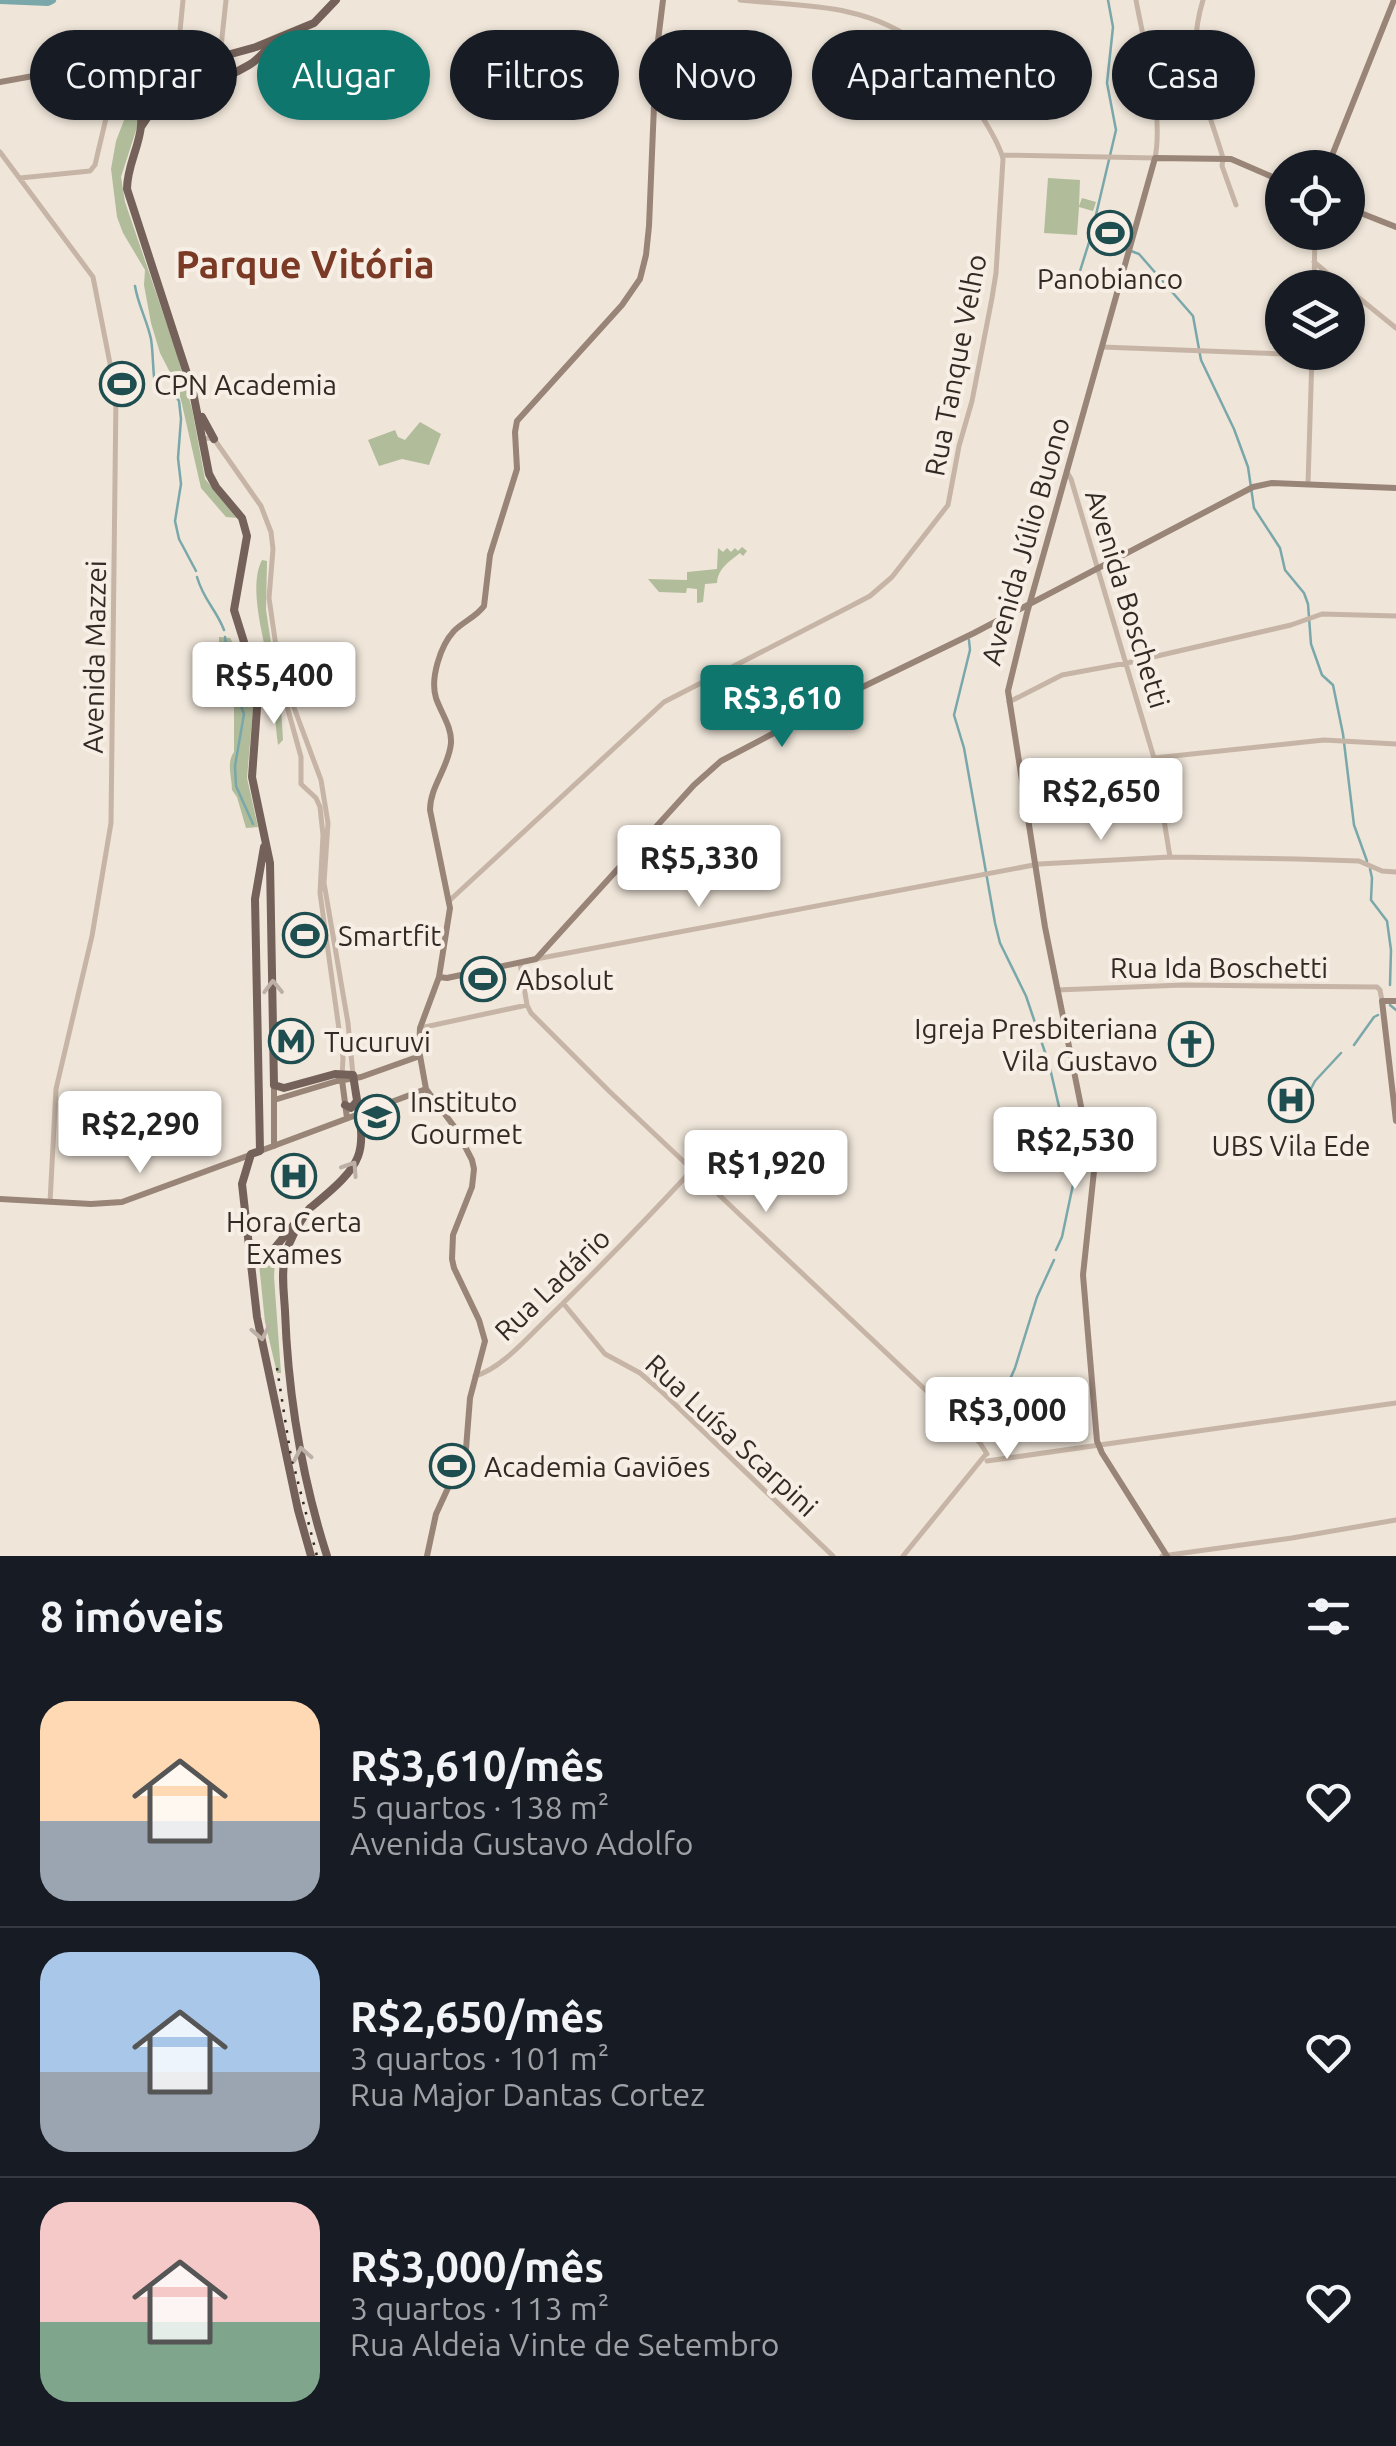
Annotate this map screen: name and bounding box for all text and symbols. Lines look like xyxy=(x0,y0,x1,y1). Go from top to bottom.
chip: Comprar xyxy=(30,30,237,120)
chip: Alugar xyxy=(257,30,430,120)
chip: Filtros xyxy=(450,30,619,120)
chip: Novo xyxy=(639,30,792,120)
chip: Apartamento xyxy=(812,30,1092,120)
chip: Casa xyxy=(1112,30,1255,120)
map controls xyxy=(1265,150,1365,370)
button: locate xyxy=(1265,150,1365,250)
sports icon: Panobianco xyxy=(1087,210,1133,256)
district label: Parque Vitória xyxy=(175,243,435,285)
street label: Rua Tanque Velho xyxy=(918,251,992,479)
place label: Panobianco xyxy=(1037,263,1183,294)
button: layers xyxy=(1265,270,1365,370)
sports icon: CPN Academia xyxy=(99,361,145,407)
place label: CPN Academia xyxy=(154,369,337,400)
street label: Avenida Júlio Buono xyxy=(975,414,1075,668)
street label: Avenida Boschetti xyxy=(1080,486,1176,712)
street label: Avenida Mazzei xyxy=(77,560,111,754)
pin: R$5,400 xyxy=(182,642,366,727)
text: R$5,400 xyxy=(214,656,334,692)
pin: R$3,610 xyxy=(690,665,874,750)
text: R$3,610 xyxy=(722,679,842,715)
pin: R$2,650 xyxy=(1009,758,1193,843)
text: R$2,650 xyxy=(1041,772,1161,808)
pin: R$5,330 xyxy=(607,825,791,910)
text: R$5,330 xyxy=(639,839,759,875)
sports icon: Smartfit xyxy=(282,912,328,958)
place label: Smartfit xyxy=(338,920,441,951)
street label: Rua Ida Boschetti xyxy=(1110,952,1328,983)
sports icon: Absolut xyxy=(460,956,506,1002)
place label: Absolut xyxy=(516,964,613,995)
one-way arrow xyxy=(263,979,284,995)
place label: Igreja Presbiteriana Vila Gustavo xyxy=(914,1013,1158,1076)
metro station icon: Tucuruvi xyxy=(268,1018,314,1064)
church icon: Igreja Presbiteriana Vila Gustavo xyxy=(1168,1021,1214,1067)
place label: Tucuruvi xyxy=(324,1026,431,1057)
hospital icon: UBS Vila Ede xyxy=(1268,1077,1314,1123)
place label: Instituto Gourmet xyxy=(410,1086,522,1149)
pin: R$2,290 xyxy=(48,1091,232,1176)
school or university icon: Instituto Gourmet xyxy=(354,1094,400,1140)
text: R$2,290 xyxy=(80,1105,200,1141)
pin: R$2,530 xyxy=(983,1107,1167,1192)
text: R$2,530 xyxy=(1015,1121,1135,1157)
pin: R$1,920 xyxy=(674,1130,858,1215)
place label: UBS Vila Ede xyxy=(1212,1130,1370,1161)
text: R$1,920 xyxy=(706,1144,826,1180)
hospital icon: Hora Certa Exames xyxy=(271,1153,317,1199)
one-way arrow xyxy=(338,1161,357,1179)
place label: Hora Certa Exames xyxy=(226,1206,362,1269)
street label: Rua Ladário xyxy=(488,1222,616,1346)
one-way arrow xyxy=(249,1325,270,1342)
street label: Rua Luísa Scarpini xyxy=(640,1348,824,1522)
pin: R$3,000 xyxy=(915,1377,1099,1462)
text: R$3,000 xyxy=(947,1391,1067,1427)
sports icon: Academia Gaviões xyxy=(429,1443,475,1489)
one-way arrow xyxy=(292,1446,313,1462)
place label: Academia Gaviões xyxy=(484,1451,711,1482)
icon: filters xyxy=(1301,1589,1356,1644)
text: 8 imóveis xyxy=(40,1593,224,1640)
icon: home xyxy=(120,1741,240,1861)
text: R$3,610/mês xyxy=(350,1742,604,1789)
icon: heart xyxy=(1301,1774,1356,1829)
text: 5 quartos · 138 m² xyxy=(350,1789,609,1825)
text: Avenida Gustavo Adolfo xyxy=(350,1825,694,1861)
icon: home xyxy=(120,1992,240,2112)
text: R$2,650/mês xyxy=(350,1993,604,2040)
icon: heart xyxy=(1301,2025,1356,2080)
text: 3 quartos · 101 m² xyxy=(350,2040,609,2076)
text: Rua Major Dantas Cortez xyxy=(350,2076,705,2112)
icon: home xyxy=(120,2242,240,2362)
text: R$3,000/mês xyxy=(350,2243,604,2290)
icon: heart xyxy=(1301,2275,1356,2330)
text: 3 quartos · 113 m² xyxy=(350,2290,609,2326)
text: Rua Aldeia Vinte de Setembro xyxy=(350,2326,779,2362)

